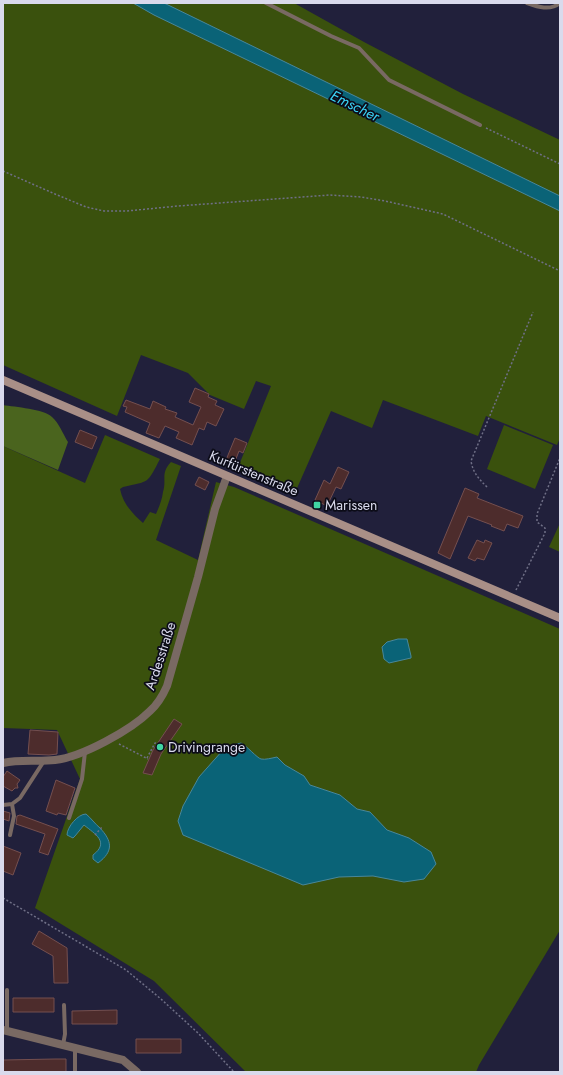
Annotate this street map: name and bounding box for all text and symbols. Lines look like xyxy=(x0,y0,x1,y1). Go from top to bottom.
water label: Emscher xyxy=(327,85,384,128)
street label: Kurfürstenstraße xyxy=(206,445,302,501)
place label: Marissen xyxy=(325,495,377,515)
marker: Marissen xyxy=(312,500,322,510)
street label: Ardesstraße xyxy=(140,619,180,693)
place label: Drivingrange xyxy=(168,737,245,757)
marker: Drivingrange xyxy=(155,742,165,752)

